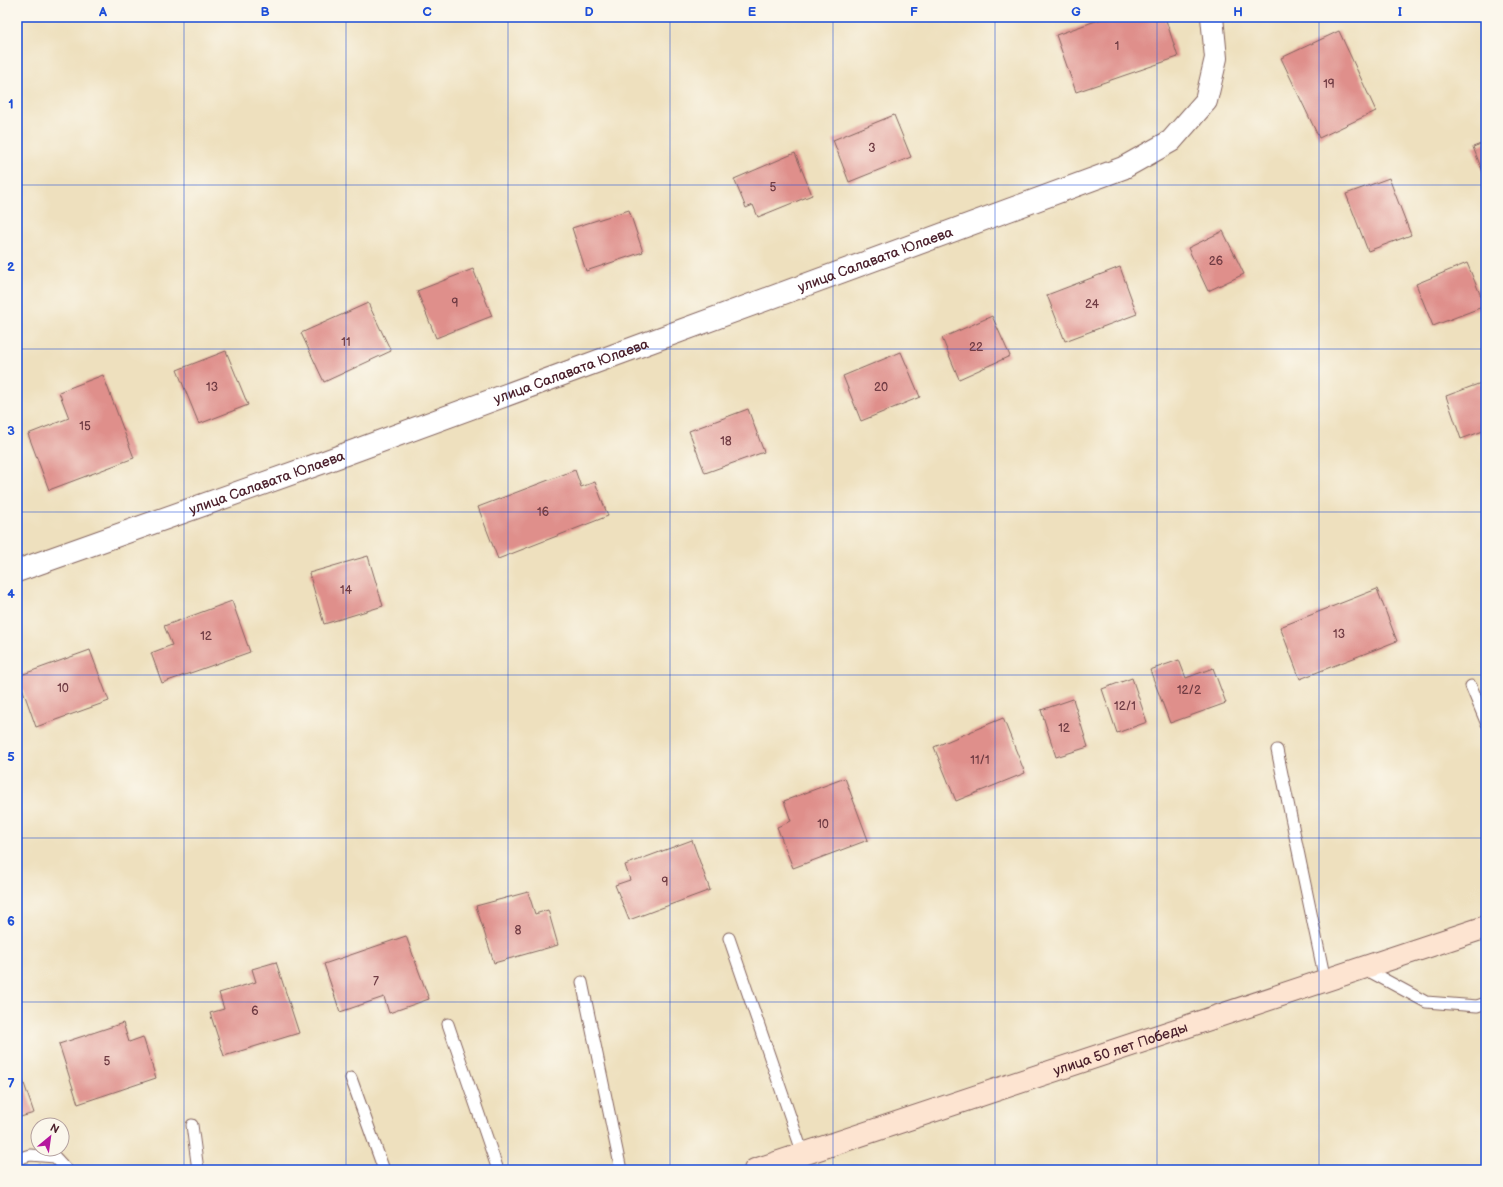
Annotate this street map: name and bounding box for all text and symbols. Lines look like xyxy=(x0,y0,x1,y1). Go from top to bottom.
text: A xyxy=(98,4,107,20)
text: B xyxy=(260,4,270,20)
text: C xyxy=(422,4,432,20)
text: D xyxy=(584,4,594,20)
text: E xyxy=(748,4,757,20)
text: F xyxy=(910,4,918,20)
text: G xyxy=(1071,4,1081,20)
text: H xyxy=(1233,4,1243,20)
text: I xyxy=(1398,4,1402,20)
house number: 1 xyxy=(1115,39,1119,54)
house number: 19 xyxy=(1323,77,1335,92)
text: 1 xyxy=(8,96,14,112)
house number: 3 xyxy=(868,141,876,156)
house number: 5 xyxy=(770,180,777,195)
street label: улица Салавата Юлаева xyxy=(795,223,956,296)
house number: 26 xyxy=(1209,254,1223,269)
text: 2 xyxy=(7,259,15,275)
house number: 9 xyxy=(452,296,459,311)
house number: 24 xyxy=(1085,297,1100,312)
house number: 11 xyxy=(341,335,351,350)
street label: улица Салавата Юлаева xyxy=(491,335,652,408)
house number: 22 xyxy=(969,340,983,355)
house number: 13 xyxy=(206,380,218,395)
house number: 20 xyxy=(874,380,888,395)
house number: 15 xyxy=(79,419,91,434)
text: 3 xyxy=(7,423,15,439)
house number: 18 xyxy=(720,434,732,449)
street label: улица Салавата Юлаева xyxy=(187,447,348,518)
house number: 16 xyxy=(537,505,549,520)
house number: 14 xyxy=(340,583,353,598)
text: 4 xyxy=(7,586,15,602)
house number: 13 xyxy=(1333,627,1345,642)
house number: 12 xyxy=(200,629,212,644)
house number: 10 xyxy=(57,681,69,696)
house number: 12/2 xyxy=(1177,683,1201,698)
house number: 12/1 xyxy=(1114,699,1136,714)
house number: 12 xyxy=(1058,721,1070,736)
text: 5 xyxy=(7,749,15,765)
house number: 11/1 xyxy=(970,753,990,768)
house number: 10 xyxy=(817,817,829,832)
house number: 9 xyxy=(662,875,669,890)
text: 6 xyxy=(7,913,15,929)
house number: 8 xyxy=(515,923,522,938)
house number: 7 xyxy=(373,974,379,989)
house number: 6 xyxy=(251,1004,259,1019)
street label: улица 50 лет Победы xyxy=(1051,1019,1190,1079)
house number: 5 xyxy=(104,1054,111,1069)
text: 7 xyxy=(7,1076,15,1092)
north arrow xyxy=(30,1117,70,1157)
text: N xyxy=(48,1121,61,1136)

